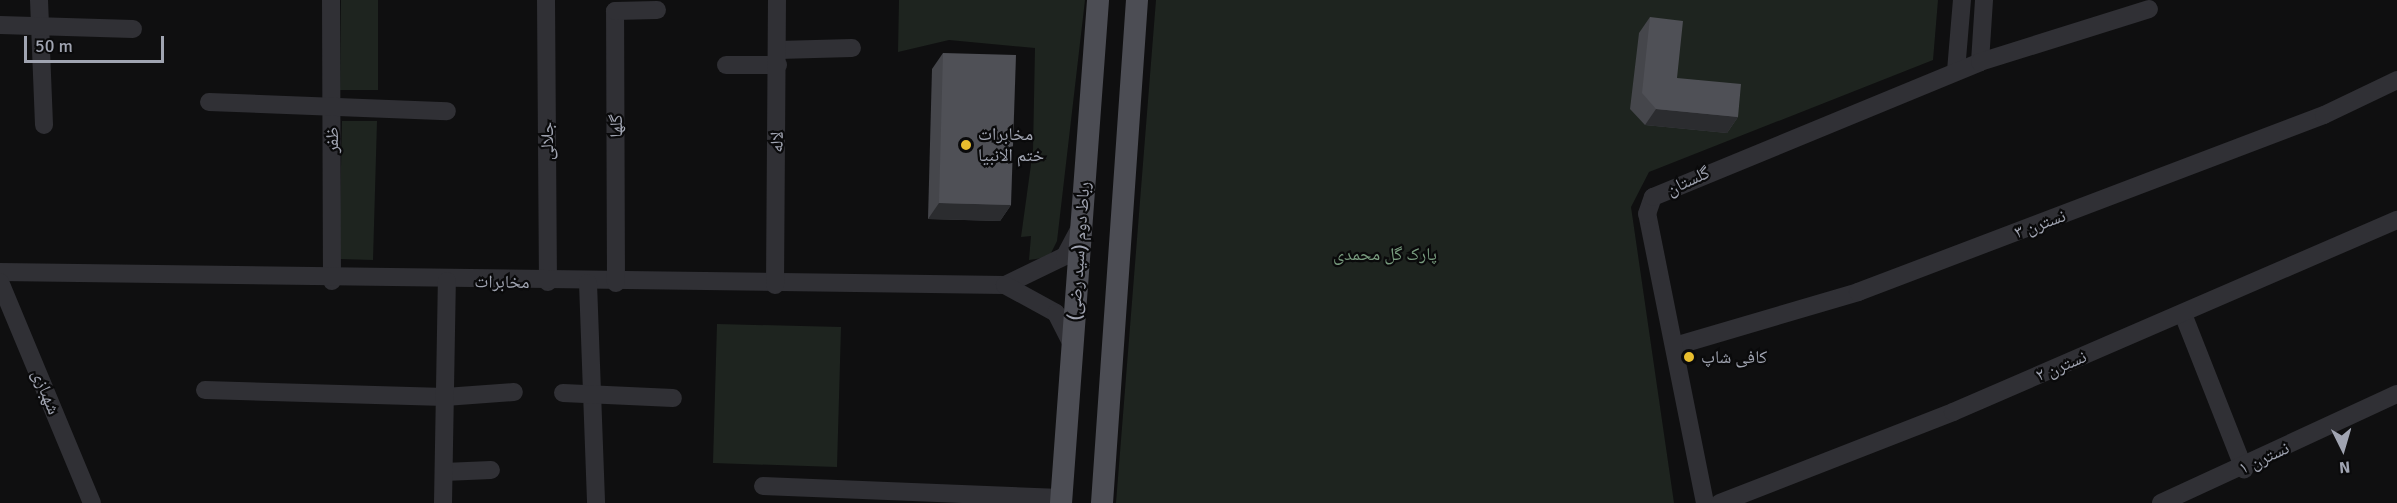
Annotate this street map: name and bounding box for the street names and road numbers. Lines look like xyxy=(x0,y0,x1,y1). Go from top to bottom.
street label: گلها xyxy=(605,114,627,138)
street label: جلالی xyxy=(536,122,558,160)
street label: ظفر xyxy=(321,127,343,153)
street label: لاله xyxy=(766,131,788,153)
street label: گلستان xyxy=(1663,162,1713,200)
street label: رباط دوم (سید رضی) xyxy=(1063,181,1095,321)
street label: نسترن ۳ xyxy=(2011,205,2069,243)
street label: مخابرات xyxy=(474,271,530,293)
street label: نسترن ۲ xyxy=(2032,346,2090,386)
street label: شهبازی xyxy=(27,366,65,418)
street label: نسترن ۱ xyxy=(2235,437,2293,479)

